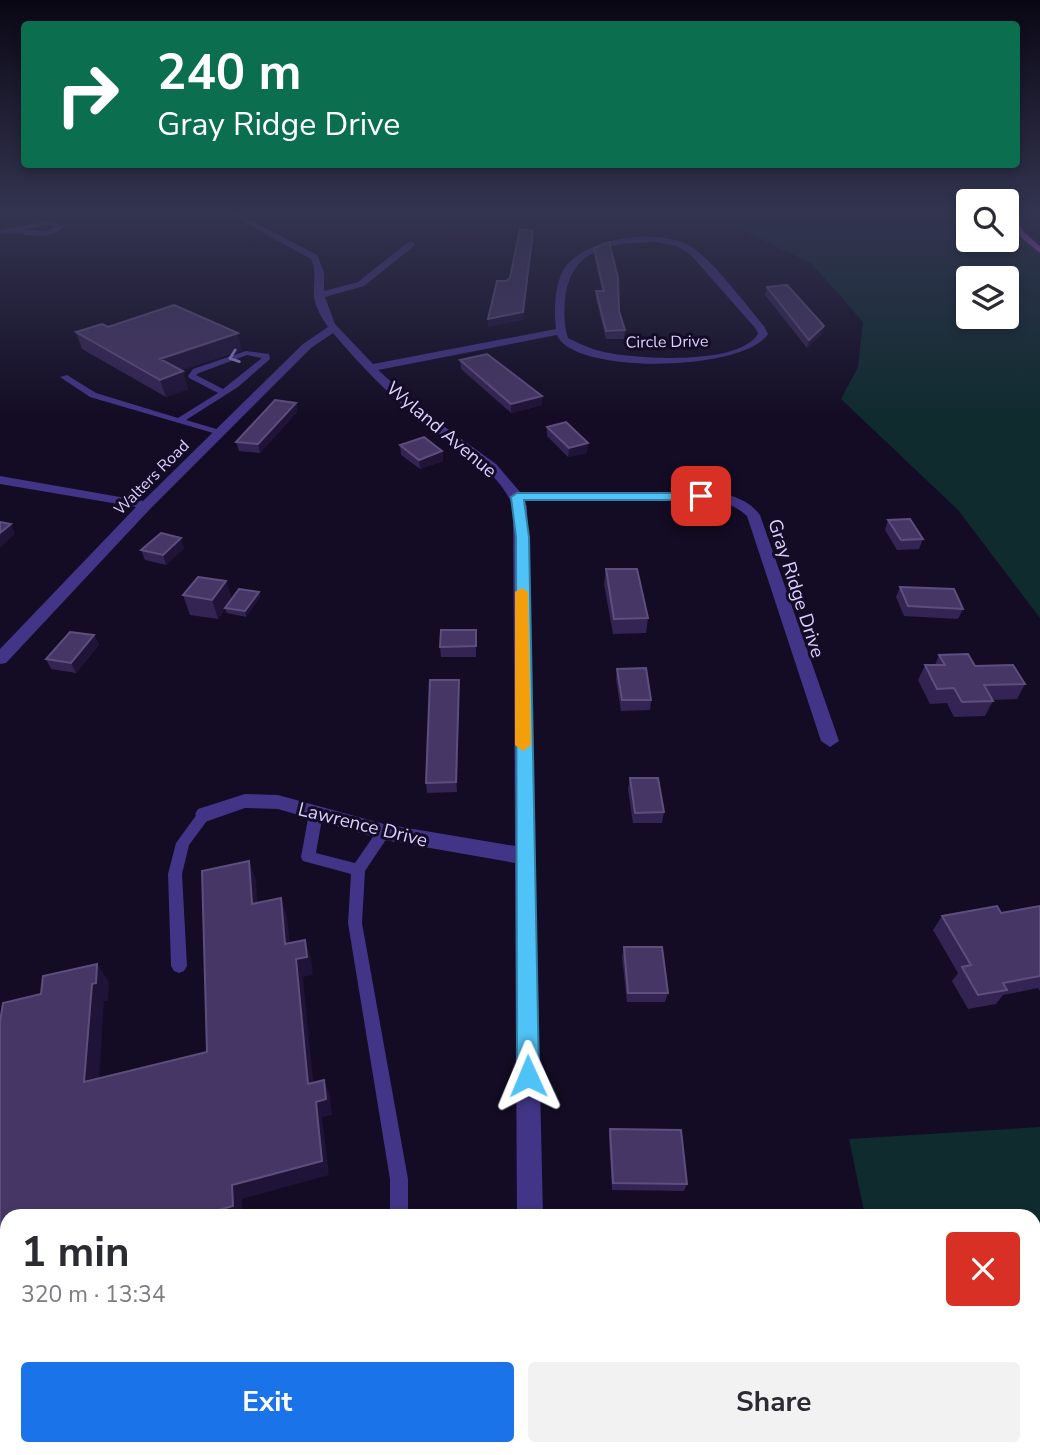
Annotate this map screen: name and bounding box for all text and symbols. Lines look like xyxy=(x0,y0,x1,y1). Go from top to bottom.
text: 240 m xyxy=(157,39,301,106)
icon: right xyxy=(42,49,133,140)
text: Gray Ridge Drive xyxy=(157,103,400,146)
map controls xyxy=(956,189,1019,329)
button: search xyxy=(956,189,1019,252)
button: layers xyxy=(956,266,1019,329)
street label: Circle Drive xyxy=(625,330,709,354)
one-way arrow xyxy=(228,349,240,363)
street label: Wyland Avenue xyxy=(380,376,502,484)
street label: Walters Road xyxy=(109,435,194,520)
pin xyxy=(671,466,731,526)
icon: arrive xyxy=(682,477,720,515)
street label: Gray Ridge Drive xyxy=(761,516,831,661)
street label: Lawrence Drive xyxy=(295,796,430,854)
position arrow xyxy=(491,1039,565,1113)
text: 1 min xyxy=(21,1224,130,1281)
button: close xyxy=(946,1232,1020,1306)
text: 320 m · 13:34 xyxy=(21,1279,166,1310)
button: Exit xyxy=(21,1362,514,1442)
button: Share xyxy=(528,1362,1020,1442)

